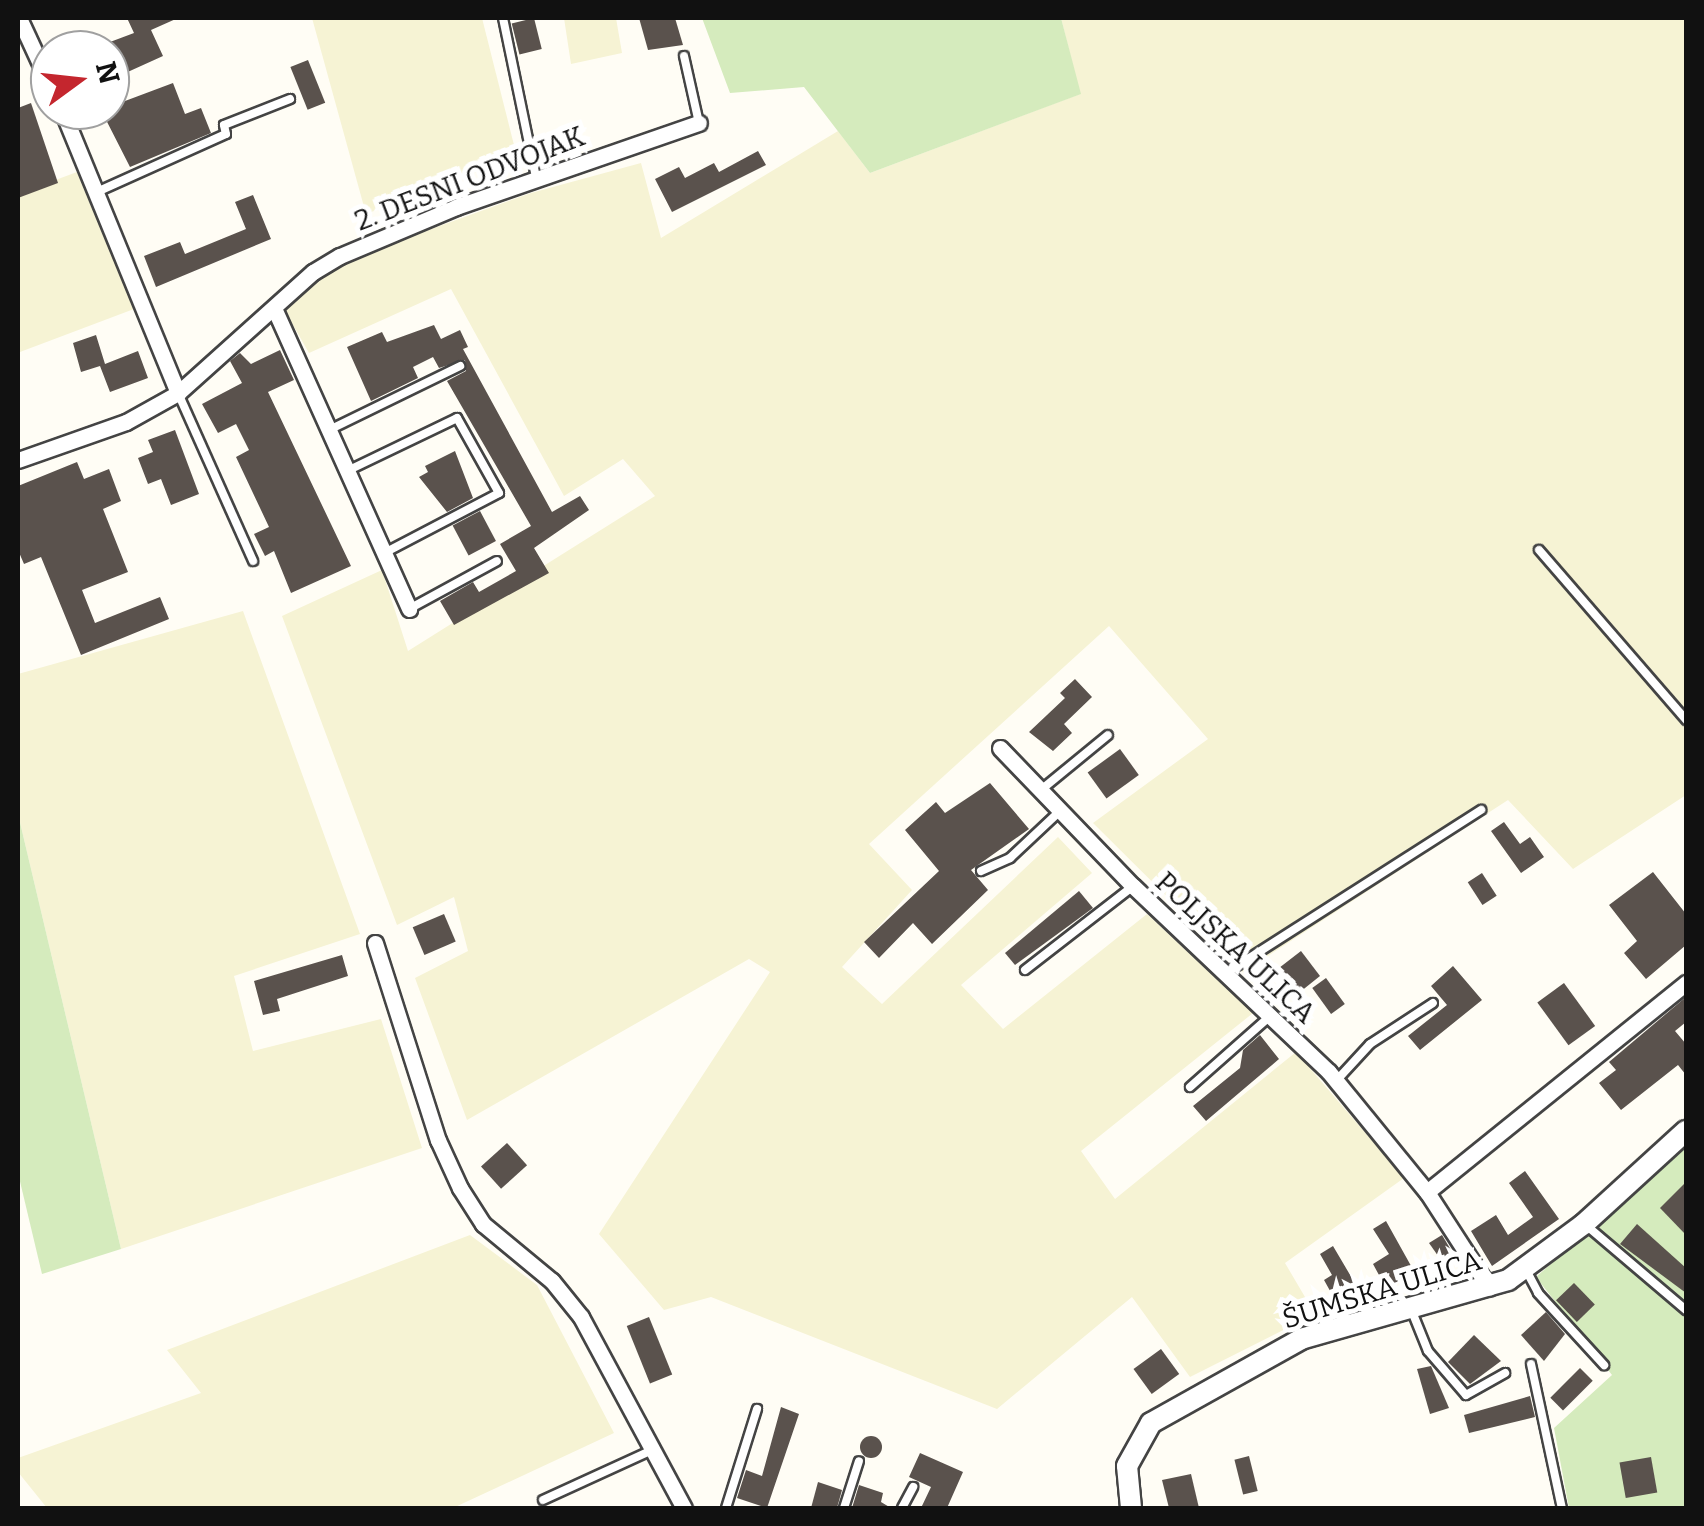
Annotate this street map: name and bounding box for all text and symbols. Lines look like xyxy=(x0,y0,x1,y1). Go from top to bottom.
north arrow xyxy=(30,30,130,130)
text: N xyxy=(89,58,126,87)
street label: 2. DESNI ODVOJAK xyxy=(350,120,590,238)
street label: POLJSKA ULICA xyxy=(1148,865,1322,1031)
street label: ŠUMSKA ULICA xyxy=(1278,1244,1486,1336)

